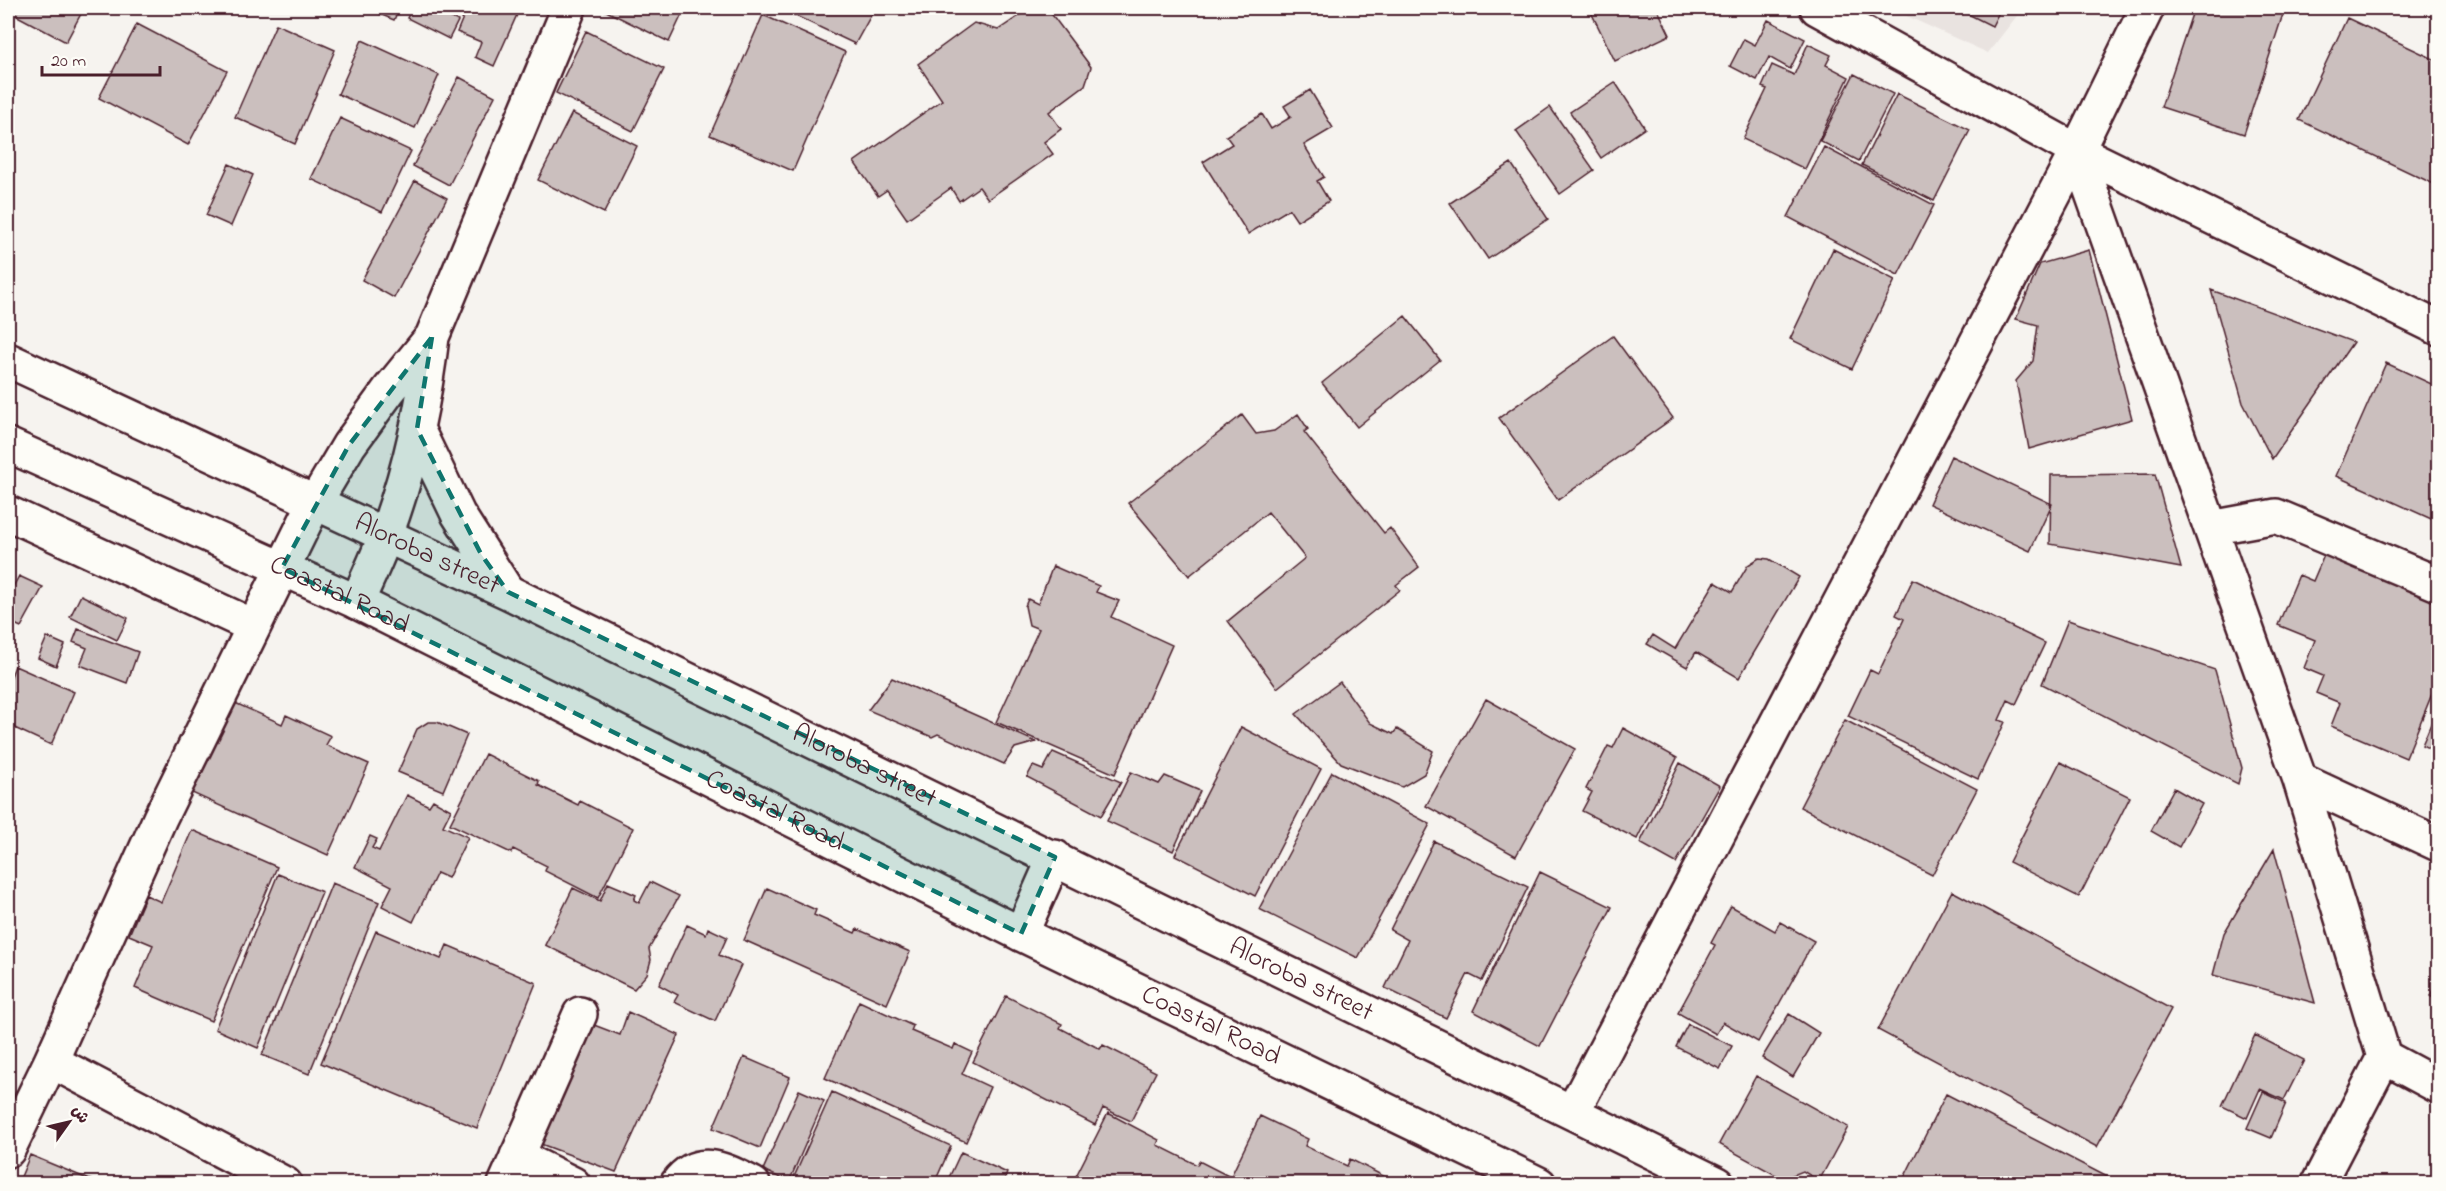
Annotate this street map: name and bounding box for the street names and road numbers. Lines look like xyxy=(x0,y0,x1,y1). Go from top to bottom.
street label: Aloroba street xyxy=(348,504,506,605)
street label: Coastal Road xyxy=(263,546,417,645)
street label: Aloroba street xyxy=(785,714,943,818)
street label: Coastal Road xyxy=(699,760,851,862)
street label: Aloroba street xyxy=(1222,928,1380,1032)
street label: Coastal Road xyxy=(1135,975,1287,1076)

